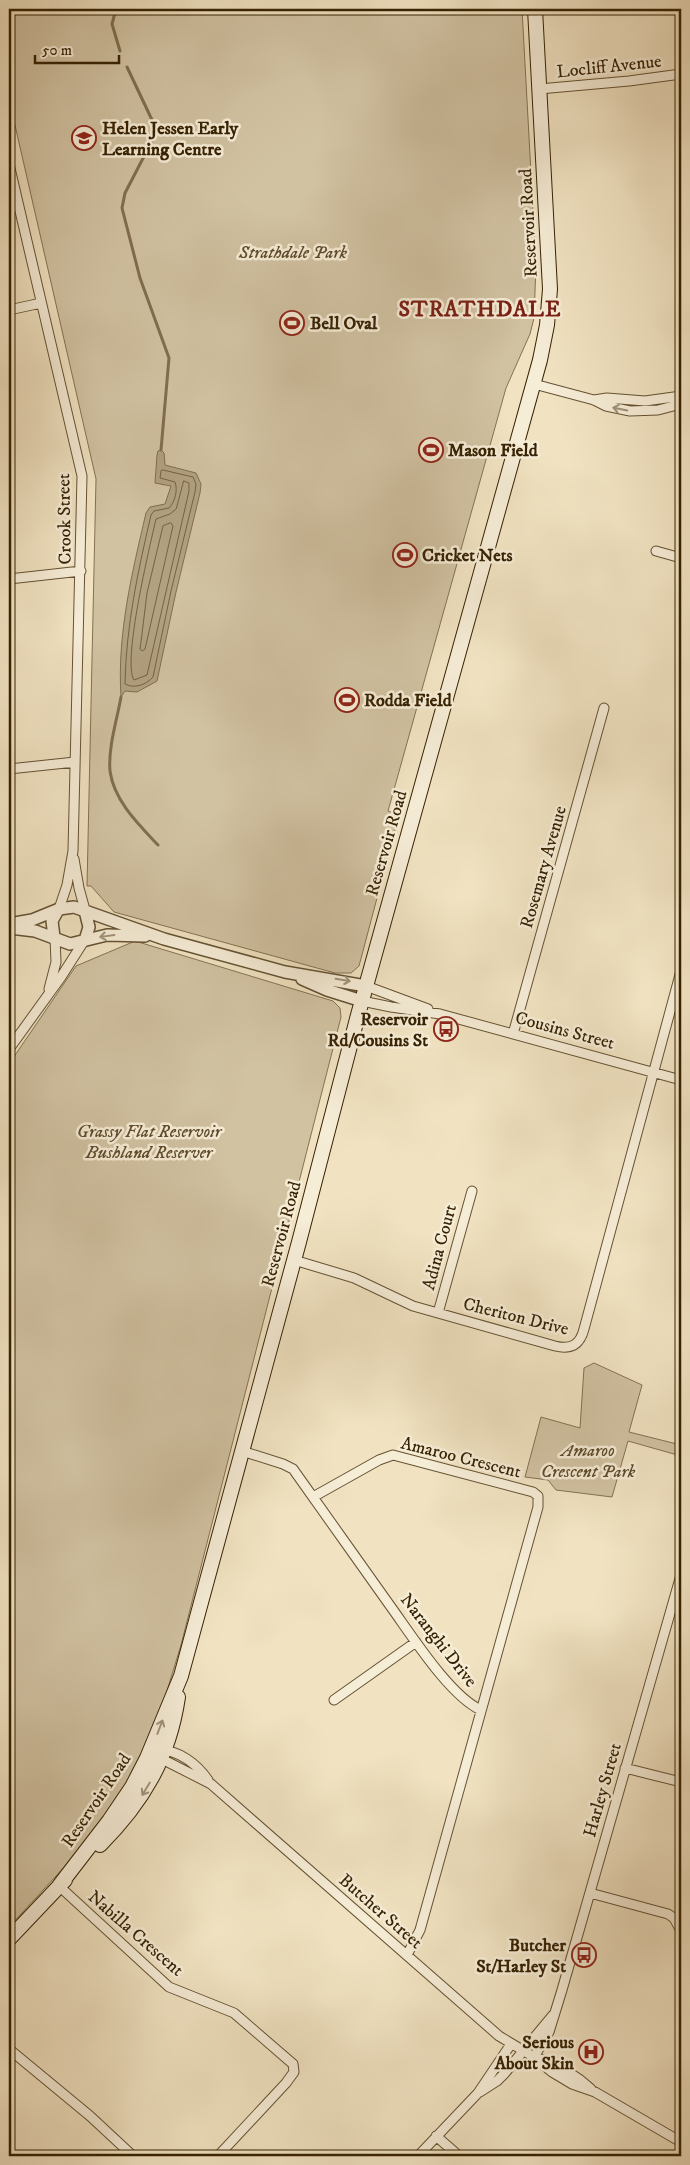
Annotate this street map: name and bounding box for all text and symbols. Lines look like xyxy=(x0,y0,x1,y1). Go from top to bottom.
scale bar xyxy=(35,32,119,64)
text: 50 m xyxy=(42,41,72,60)
street label: Locliff Avenue xyxy=(556,51,663,83)
place label: Helen Jessen Early Learning Centre xyxy=(102,118,239,161)
school or university icon: Helen Jessen Early Learning Centre xyxy=(71,125,97,151)
street label: Reservoir Road xyxy=(515,168,543,278)
park label: Strathdale Park xyxy=(238,242,348,264)
district label: STRATHDALE xyxy=(398,296,562,323)
sports icon: Bell Oval xyxy=(279,310,305,336)
place label: Bell Oval xyxy=(310,313,378,335)
one-way arrow xyxy=(612,404,628,413)
sports icon: Mason Field xyxy=(418,437,444,463)
place label: Mason Field xyxy=(448,440,539,462)
street label: Crook Street xyxy=(53,473,77,565)
sports icon: Cricket Nets xyxy=(392,542,418,568)
place label: Cricket Nets xyxy=(422,545,512,567)
sports icon: Rodda Field xyxy=(334,687,360,713)
place label: Rodda Field xyxy=(364,690,453,712)
street label: Reservoir Road xyxy=(361,788,413,899)
street label: Rosemary Avenue xyxy=(516,804,572,931)
one-way arrow xyxy=(100,931,116,941)
one-way arrow xyxy=(334,976,350,986)
street label: Cousins Street xyxy=(513,1007,617,1055)
place label: Reservoir Rd/Cousins St xyxy=(328,1009,428,1052)
bus stop icon: Reservoir Rd/Cousins St xyxy=(433,1016,459,1042)
park label: Grassy Flat Reservoir Bushland Reserver xyxy=(77,1121,223,1164)
street label: Reservoir Road xyxy=(257,1179,307,1290)
street label: Adina Court xyxy=(418,1202,462,1293)
street label: Cheriton Drive xyxy=(461,1293,571,1341)
street label: Amaroo Crescent xyxy=(398,1432,523,1484)
park label: Amaroo Crescent Park xyxy=(541,1440,636,1483)
street label: Naranghi Drive xyxy=(395,1590,482,1692)
one-way arrow xyxy=(156,1720,165,1735)
street label: Harley Street xyxy=(579,1740,627,1840)
street label: Reservoir Road xyxy=(57,1749,136,1852)
one-way arrow xyxy=(141,1781,151,1795)
street label: Butcher Street xyxy=(334,1869,427,1954)
street label: Nabilla Crescent xyxy=(83,1886,188,1981)
place label: Butcher St/Harley St xyxy=(476,1935,566,1978)
bus stop icon: Butcher St/Harley St xyxy=(571,1942,597,1968)
place label: Serious About Skin xyxy=(494,2032,575,2075)
hospital icon: Serious About Skin xyxy=(578,2039,604,2065)

